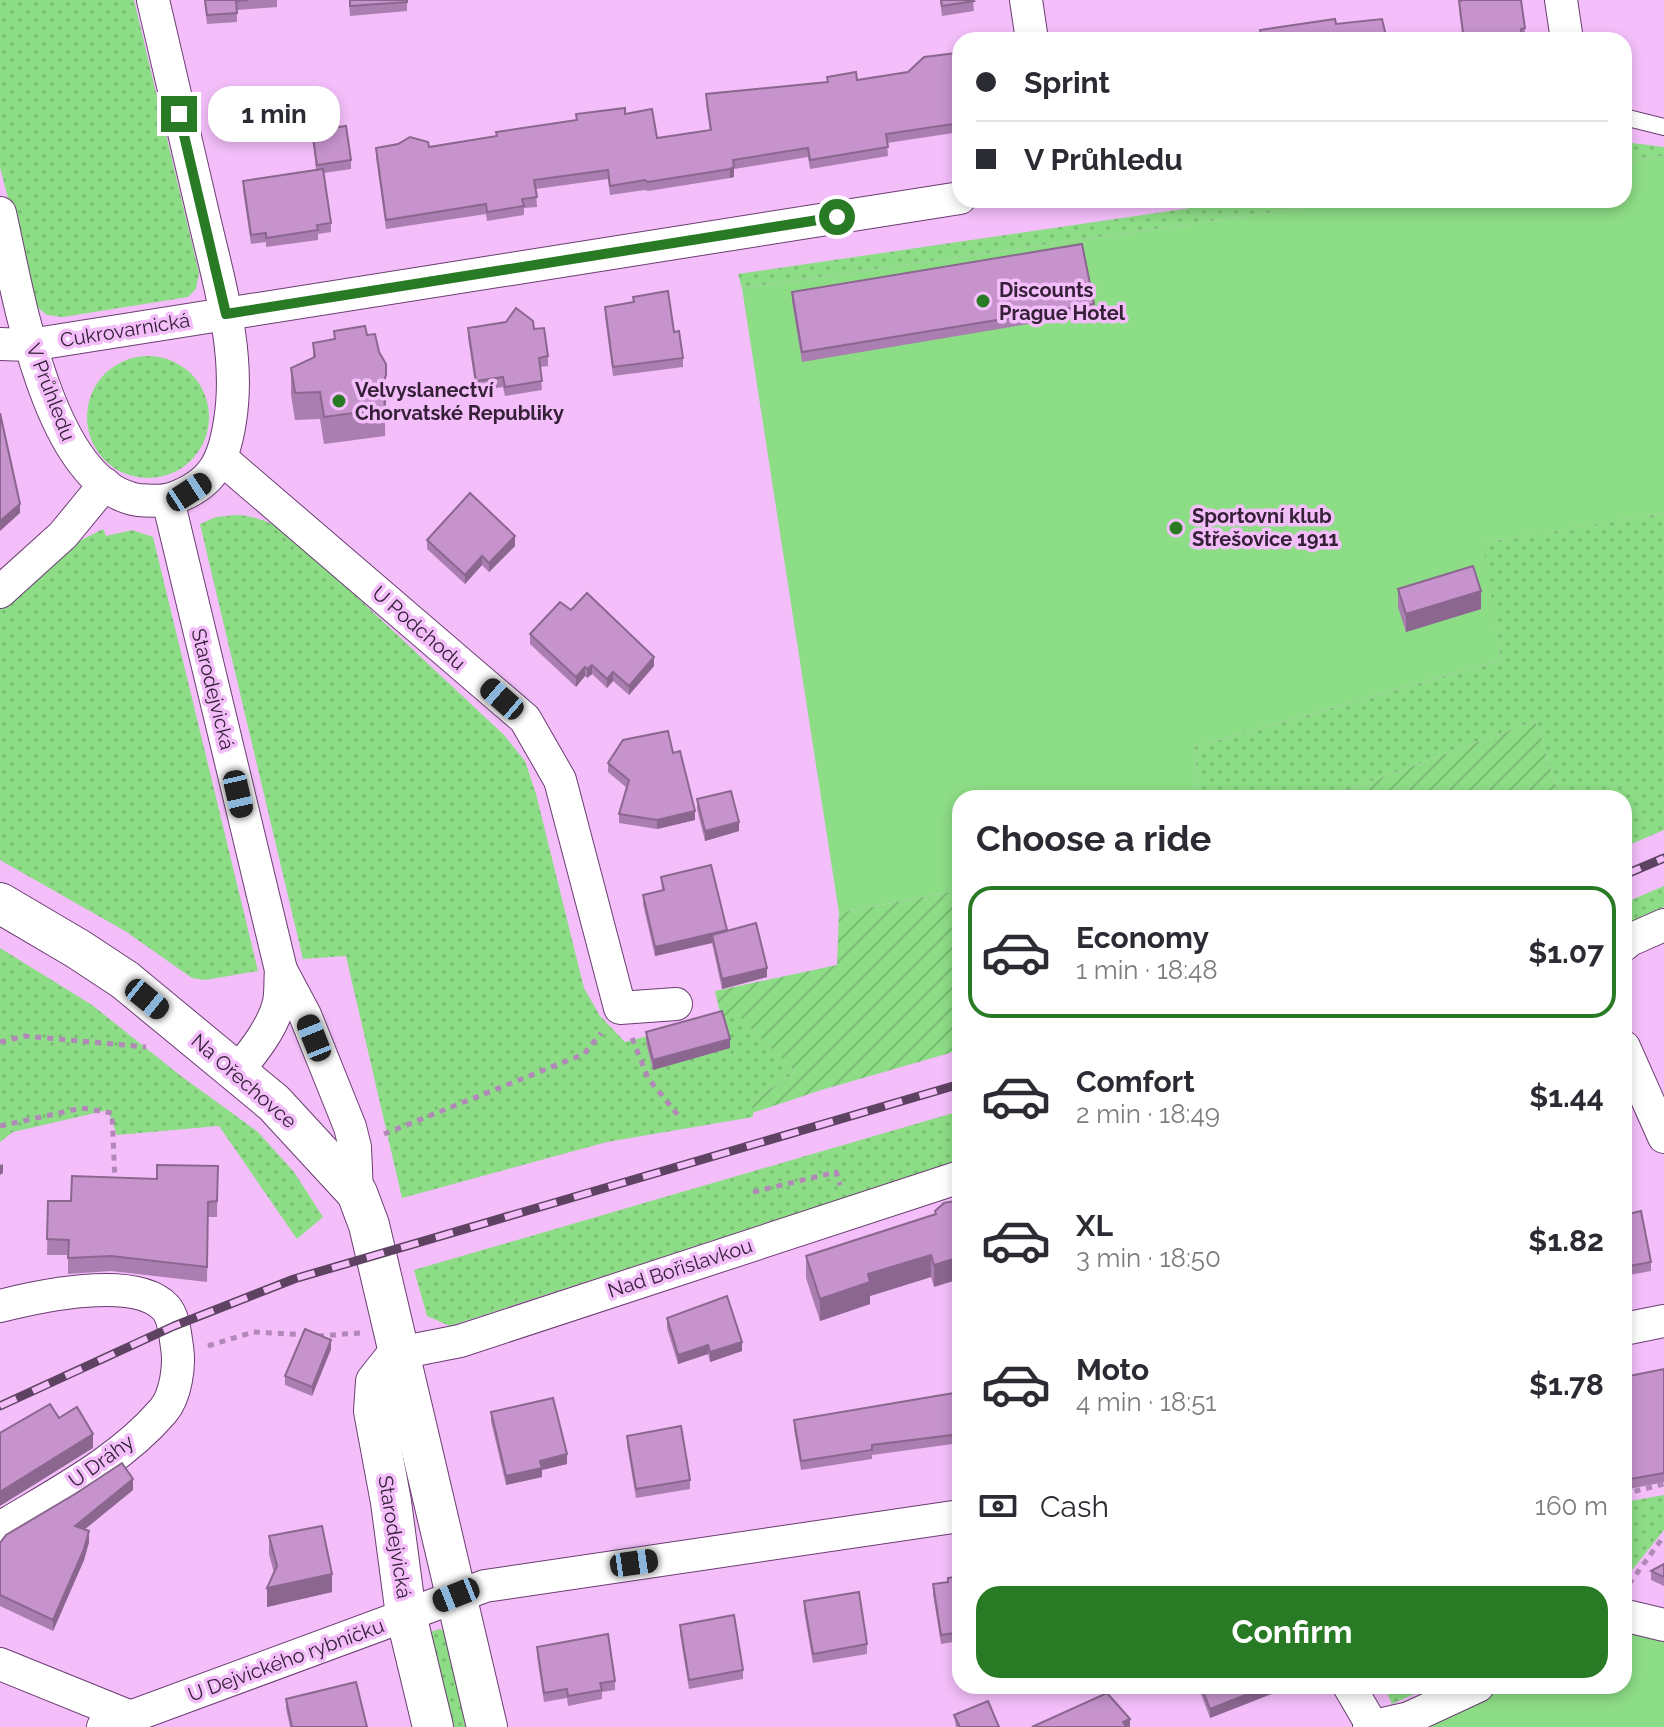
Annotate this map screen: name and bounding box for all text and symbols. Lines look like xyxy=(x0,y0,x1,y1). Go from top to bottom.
text: Sprint xyxy=(1024,65,1110,100)
callout: 1 min xyxy=(207,86,339,142)
route end xyxy=(161,96,197,132)
text: 1 min xyxy=(241,99,307,129)
text: V Průhledu xyxy=(1024,142,1183,177)
route start xyxy=(819,199,855,235)
place label: Discounts Prague Hotel xyxy=(999,278,1126,325)
marker: Discounts Prague Hotel xyxy=(974,292,992,310)
street label: Cukrovarnická xyxy=(58,308,192,352)
street label: V Průhledu xyxy=(21,340,81,444)
place label: Velvyslanectví Chorvatské Republiky xyxy=(355,378,564,425)
marker: Velvyslanectví Chorvatské Republiky xyxy=(330,392,348,410)
car xyxy=(162,469,216,515)
place label: Sportovní klub Střešovice 1911 xyxy=(1192,504,1339,551)
marker: Sportovní klub Střešovice 1911 xyxy=(1167,519,1185,537)
street label: U Podchodu xyxy=(367,581,471,675)
street label: Starodejvická xyxy=(186,626,240,752)
car xyxy=(476,674,528,724)
car xyxy=(221,768,255,820)
text: Choose a ride xyxy=(976,817,1211,859)
icon: car xyxy=(980,916,1052,988)
text: Economy xyxy=(1076,920,1209,955)
text: $1.07 xyxy=(1528,935,1604,970)
text: 1 min · 18:48 xyxy=(1076,955,1218,985)
car xyxy=(121,975,173,1023)
car xyxy=(294,1011,334,1065)
street label: Na Ořechovce xyxy=(186,1029,302,1133)
icon: car xyxy=(980,1060,1052,1132)
text: Comfort xyxy=(1076,1064,1195,1099)
text: $1.44 xyxy=(1529,1079,1604,1114)
text: 2 min · 18:49 xyxy=(1076,1099,1220,1129)
icon: car xyxy=(980,1204,1052,1276)
text: XL xyxy=(1076,1208,1113,1243)
text: $1.82 xyxy=(1528,1223,1604,1258)
street label: Nad Bořislavkou xyxy=(605,1233,755,1303)
text: 3 min · 18:50 xyxy=(1076,1243,1221,1273)
icon: car xyxy=(980,1348,1052,1420)
text: Moto xyxy=(1076,1352,1149,1387)
text: $1.78 xyxy=(1529,1367,1604,1402)
text: 4 min · 18:51 xyxy=(1076,1387,1216,1417)
street label: U Dráhy xyxy=(64,1429,138,1493)
street label: Starodejvická xyxy=(373,1474,417,1600)
icon: cash xyxy=(976,1484,1020,1528)
text: Cash xyxy=(1040,1489,1109,1524)
text: 160 m xyxy=(1535,1491,1608,1521)
car xyxy=(609,1548,659,1578)
car xyxy=(429,1575,483,1615)
button: Confirm xyxy=(976,1586,1608,1678)
street label: U Dejvického rybníčku xyxy=(185,1613,387,1707)

